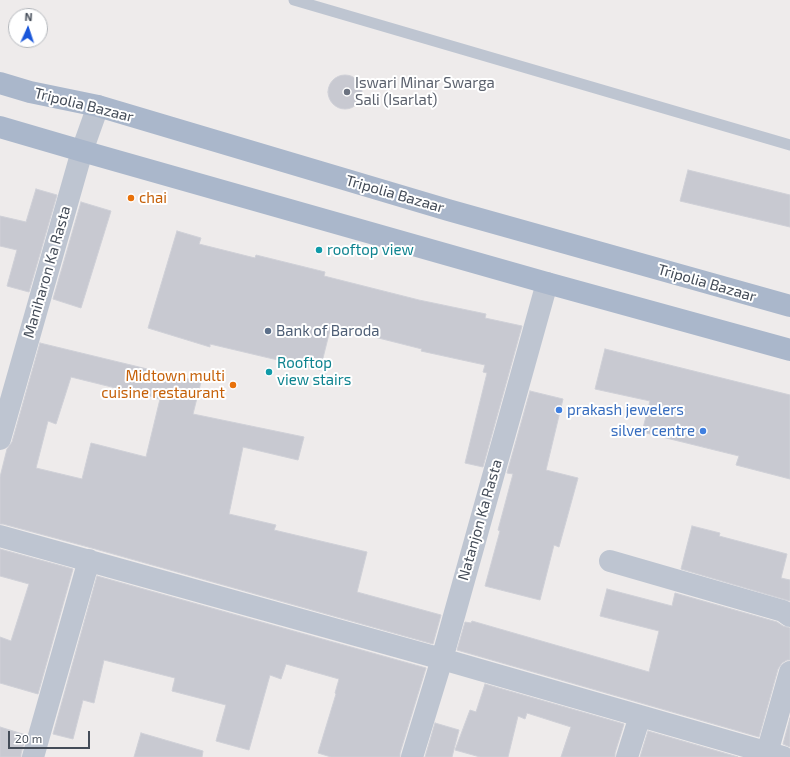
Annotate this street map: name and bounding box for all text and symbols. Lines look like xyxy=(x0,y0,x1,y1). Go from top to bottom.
north arrow xyxy=(8,8,48,48)
text: N xyxy=(24,10,33,23)
place label: Iswari Minar Swarga Sali (Isarlat) xyxy=(355,74,495,109)
street label: Tripolia Bazaar xyxy=(32,84,136,126)
marker: Iswari Minar Swarga Sali (Isarlat) xyxy=(342,87,352,97)
street label: Tripolia Bazaar xyxy=(344,171,446,217)
place label: chai xyxy=(139,189,167,207)
marker: chai xyxy=(126,193,136,203)
street label: Maniharon Ka Rasta xyxy=(20,204,74,340)
place label: rooftop view xyxy=(327,241,414,259)
marker: rooftop view xyxy=(314,245,324,255)
street label: Tripolia Bazaar xyxy=(656,260,758,306)
place label: Bank of Baroda xyxy=(276,322,379,340)
marker: Bank of Baroda xyxy=(263,326,273,336)
place label: Rooftop view stairs xyxy=(277,354,351,389)
place label: Midtown multi cuisine restaurant xyxy=(101,367,225,402)
marker: Rooftop view stairs xyxy=(264,367,274,377)
marker: Midtown multi cuisine restaurant xyxy=(228,380,238,390)
place label: prakash jewelers xyxy=(567,401,684,419)
marker: prakash jewelers xyxy=(554,405,564,415)
place label: silver centre xyxy=(611,422,695,440)
marker: silver centre xyxy=(698,426,708,436)
street label: Natanjon Ka Rasta xyxy=(454,457,506,583)
scale bar xyxy=(10,723,92,749)
text: 20 m xyxy=(15,731,42,745)

